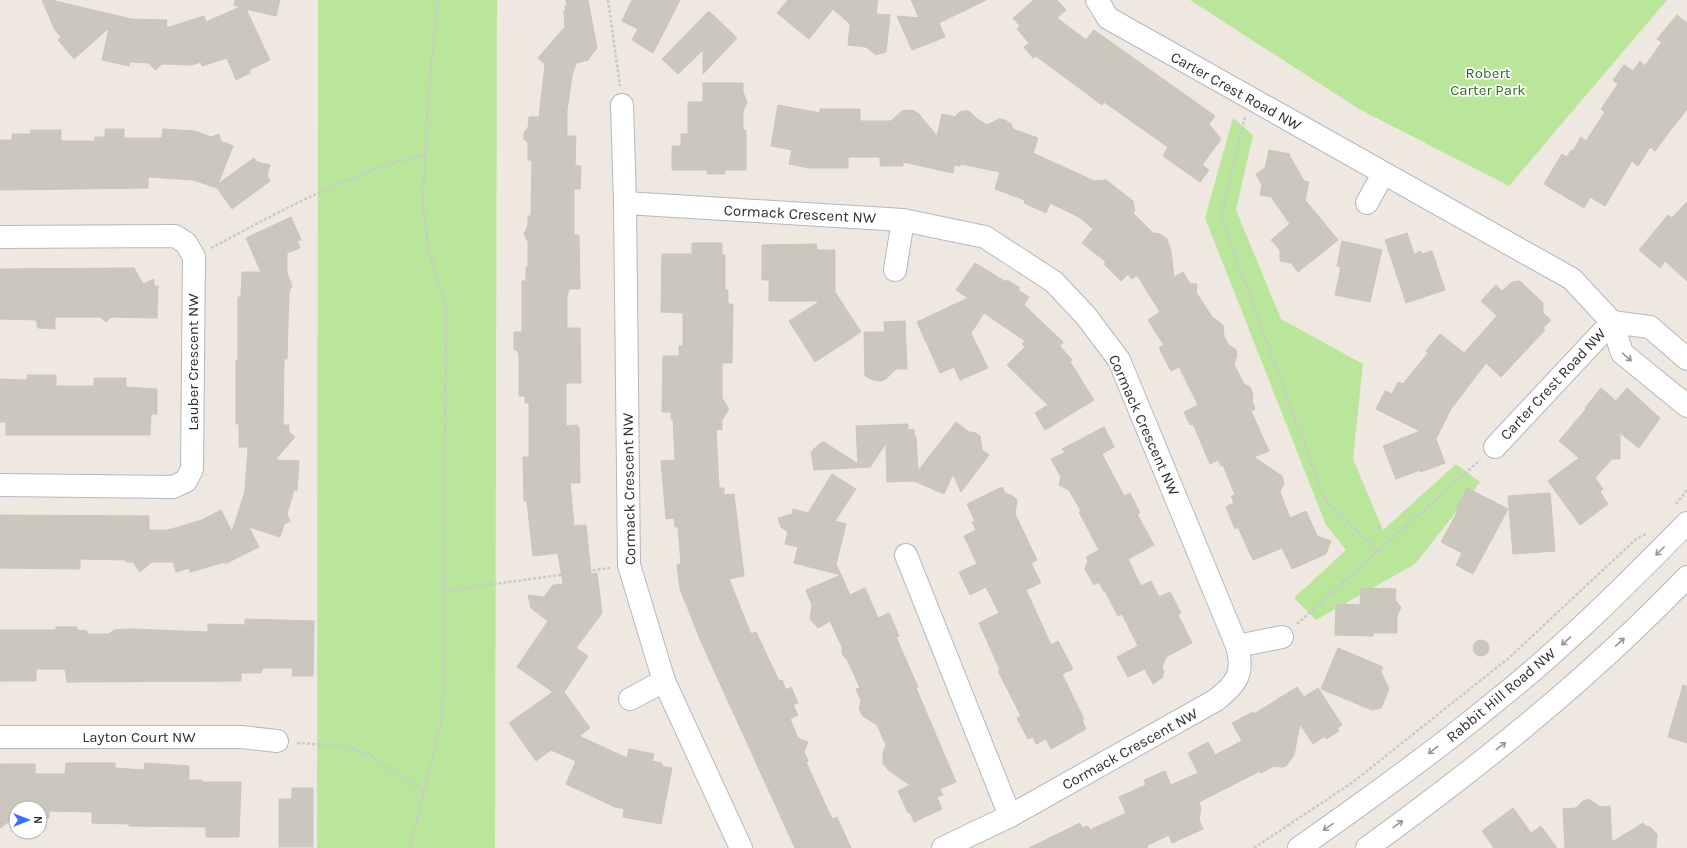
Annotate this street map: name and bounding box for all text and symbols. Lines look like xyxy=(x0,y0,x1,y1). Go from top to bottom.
street label: Carter Crest Road NW xyxy=(1168,48,1305,135)
park label: Robert Carter Park xyxy=(1450,64,1526,99)
street label: Cormack Crescent NW xyxy=(723,201,877,227)
street label: Lauber Crescent NW xyxy=(184,293,202,431)
street label: Carter Crest Road NW xyxy=(1497,324,1610,444)
street label: Cormack Crescent NW xyxy=(1105,352,1183,499)
one-way arrow xyxy=(1622,352,1632,361)
street label: Cormack Crescent NW xyxy=(619,412,639,565)
one-way arrow xyxy=(1655,546,1665,556)
one-way arrow xyxy=(1560,636,1571,645)
one-way arrow xyxy=(1615,637,1625,646)
street label: Rabbit Hill Road NW xyxy=(1443,644,1560,746)
street label: Cormack Crescent NW xyxy=(1059,704,1202,794)
street label: Layton Court NW xyxy=(82,728,196,746)
one-way arrow xyxy=(1496,741,1507,750)
one-way arrow xyxy=(1428,746,1439,754)
north arrow xyxy=(8,800,48,840)
text: N xyxy=(31,816,44,824)
one-way arrow xyxy=(1392,820,1403,829)
one-way arrow xyxy=(1323,823,1334,831)

